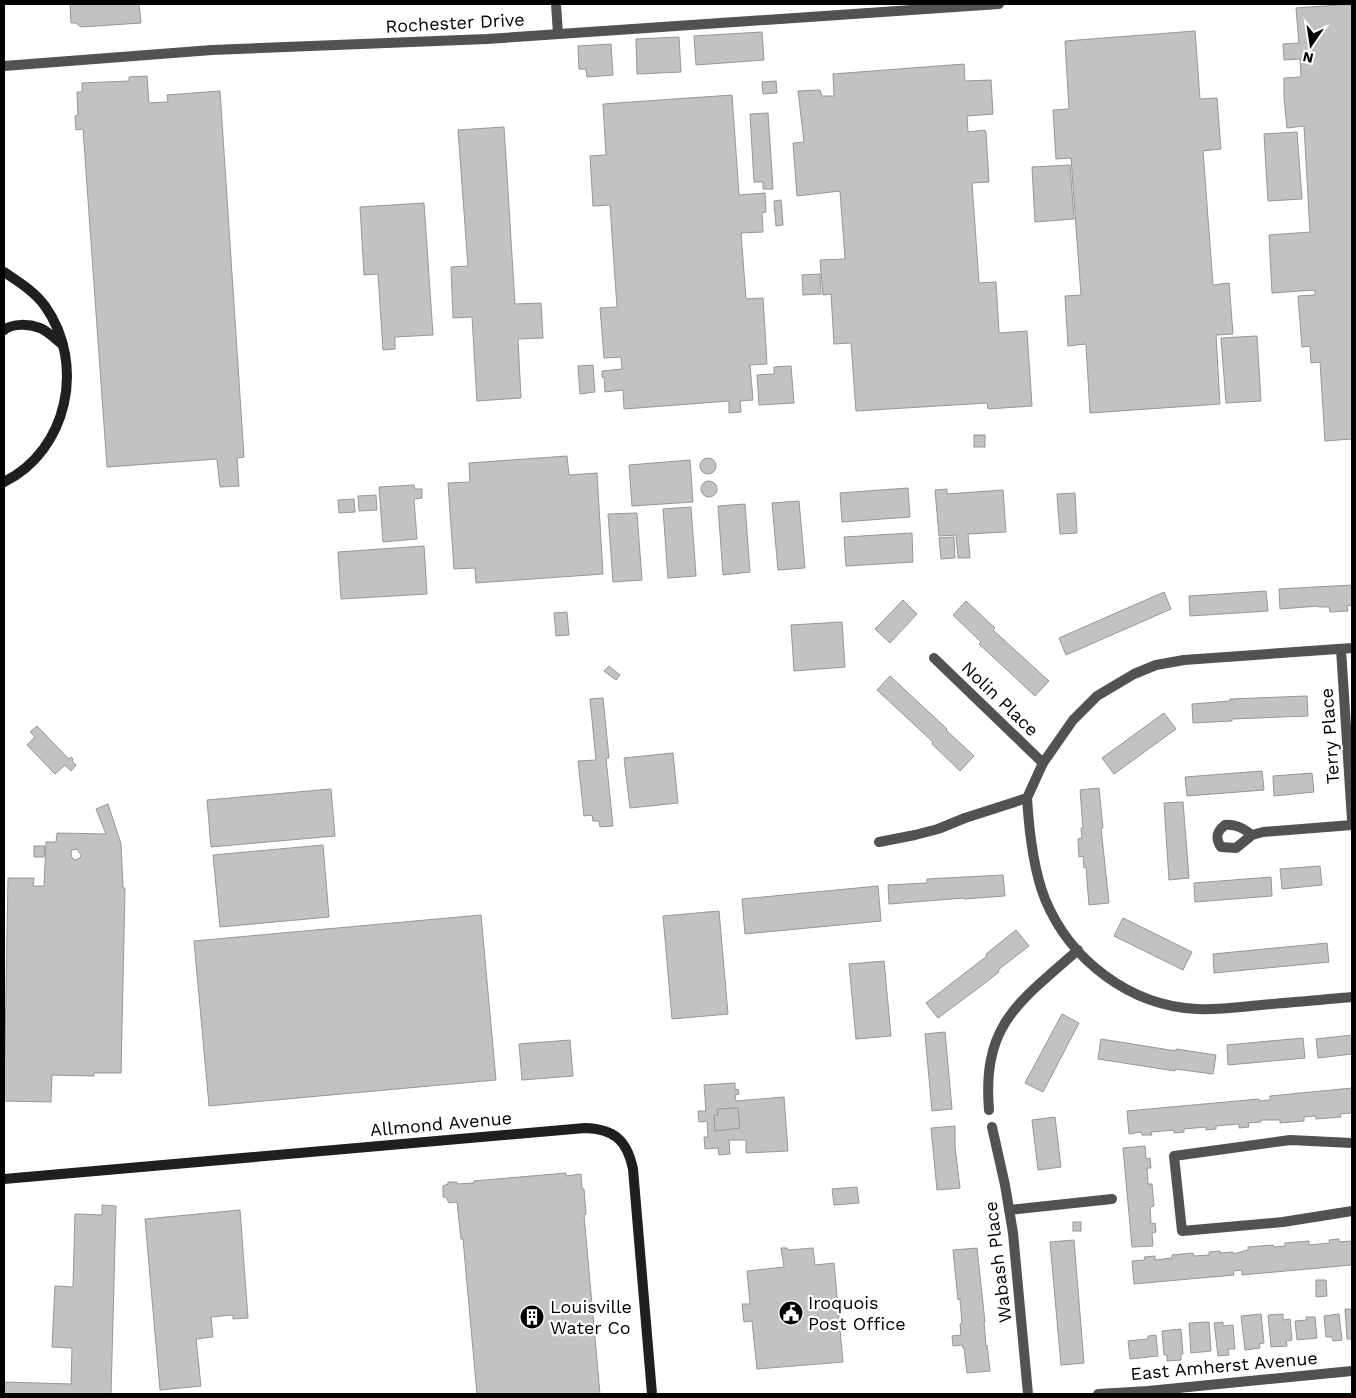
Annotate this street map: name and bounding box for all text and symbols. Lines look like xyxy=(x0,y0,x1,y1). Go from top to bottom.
street label: Rochester Drive xyxy=(385,8,525,37)
north arrow xyxy=(1286,20,1336,70)
text: N xyxy=(1301,49,1315,67)
street label: Nolin Place xyxy=(958,657,1043,740)
street label: Terry Place xyxy=(1316,687,1343,785)
street label: Allmond Avenue xyxy=(369,1107,513,1140)
street label: Wabash Place xyxy=(980,1200,1015,1324)
place label: Iroquois Post Office xyxy=(808,1292,906,1334)
place label: Louisville Water Co xyxy=(550,1296,632,1338)
public building icon: Iroquois Post Office xyxy=(778,1300,804,1326)
building icon: Louisville Water Co xyxy=(519,1304,545,1330)
street label: East Amherst Avenue xyxy=(1130,1347,1318,1384)

